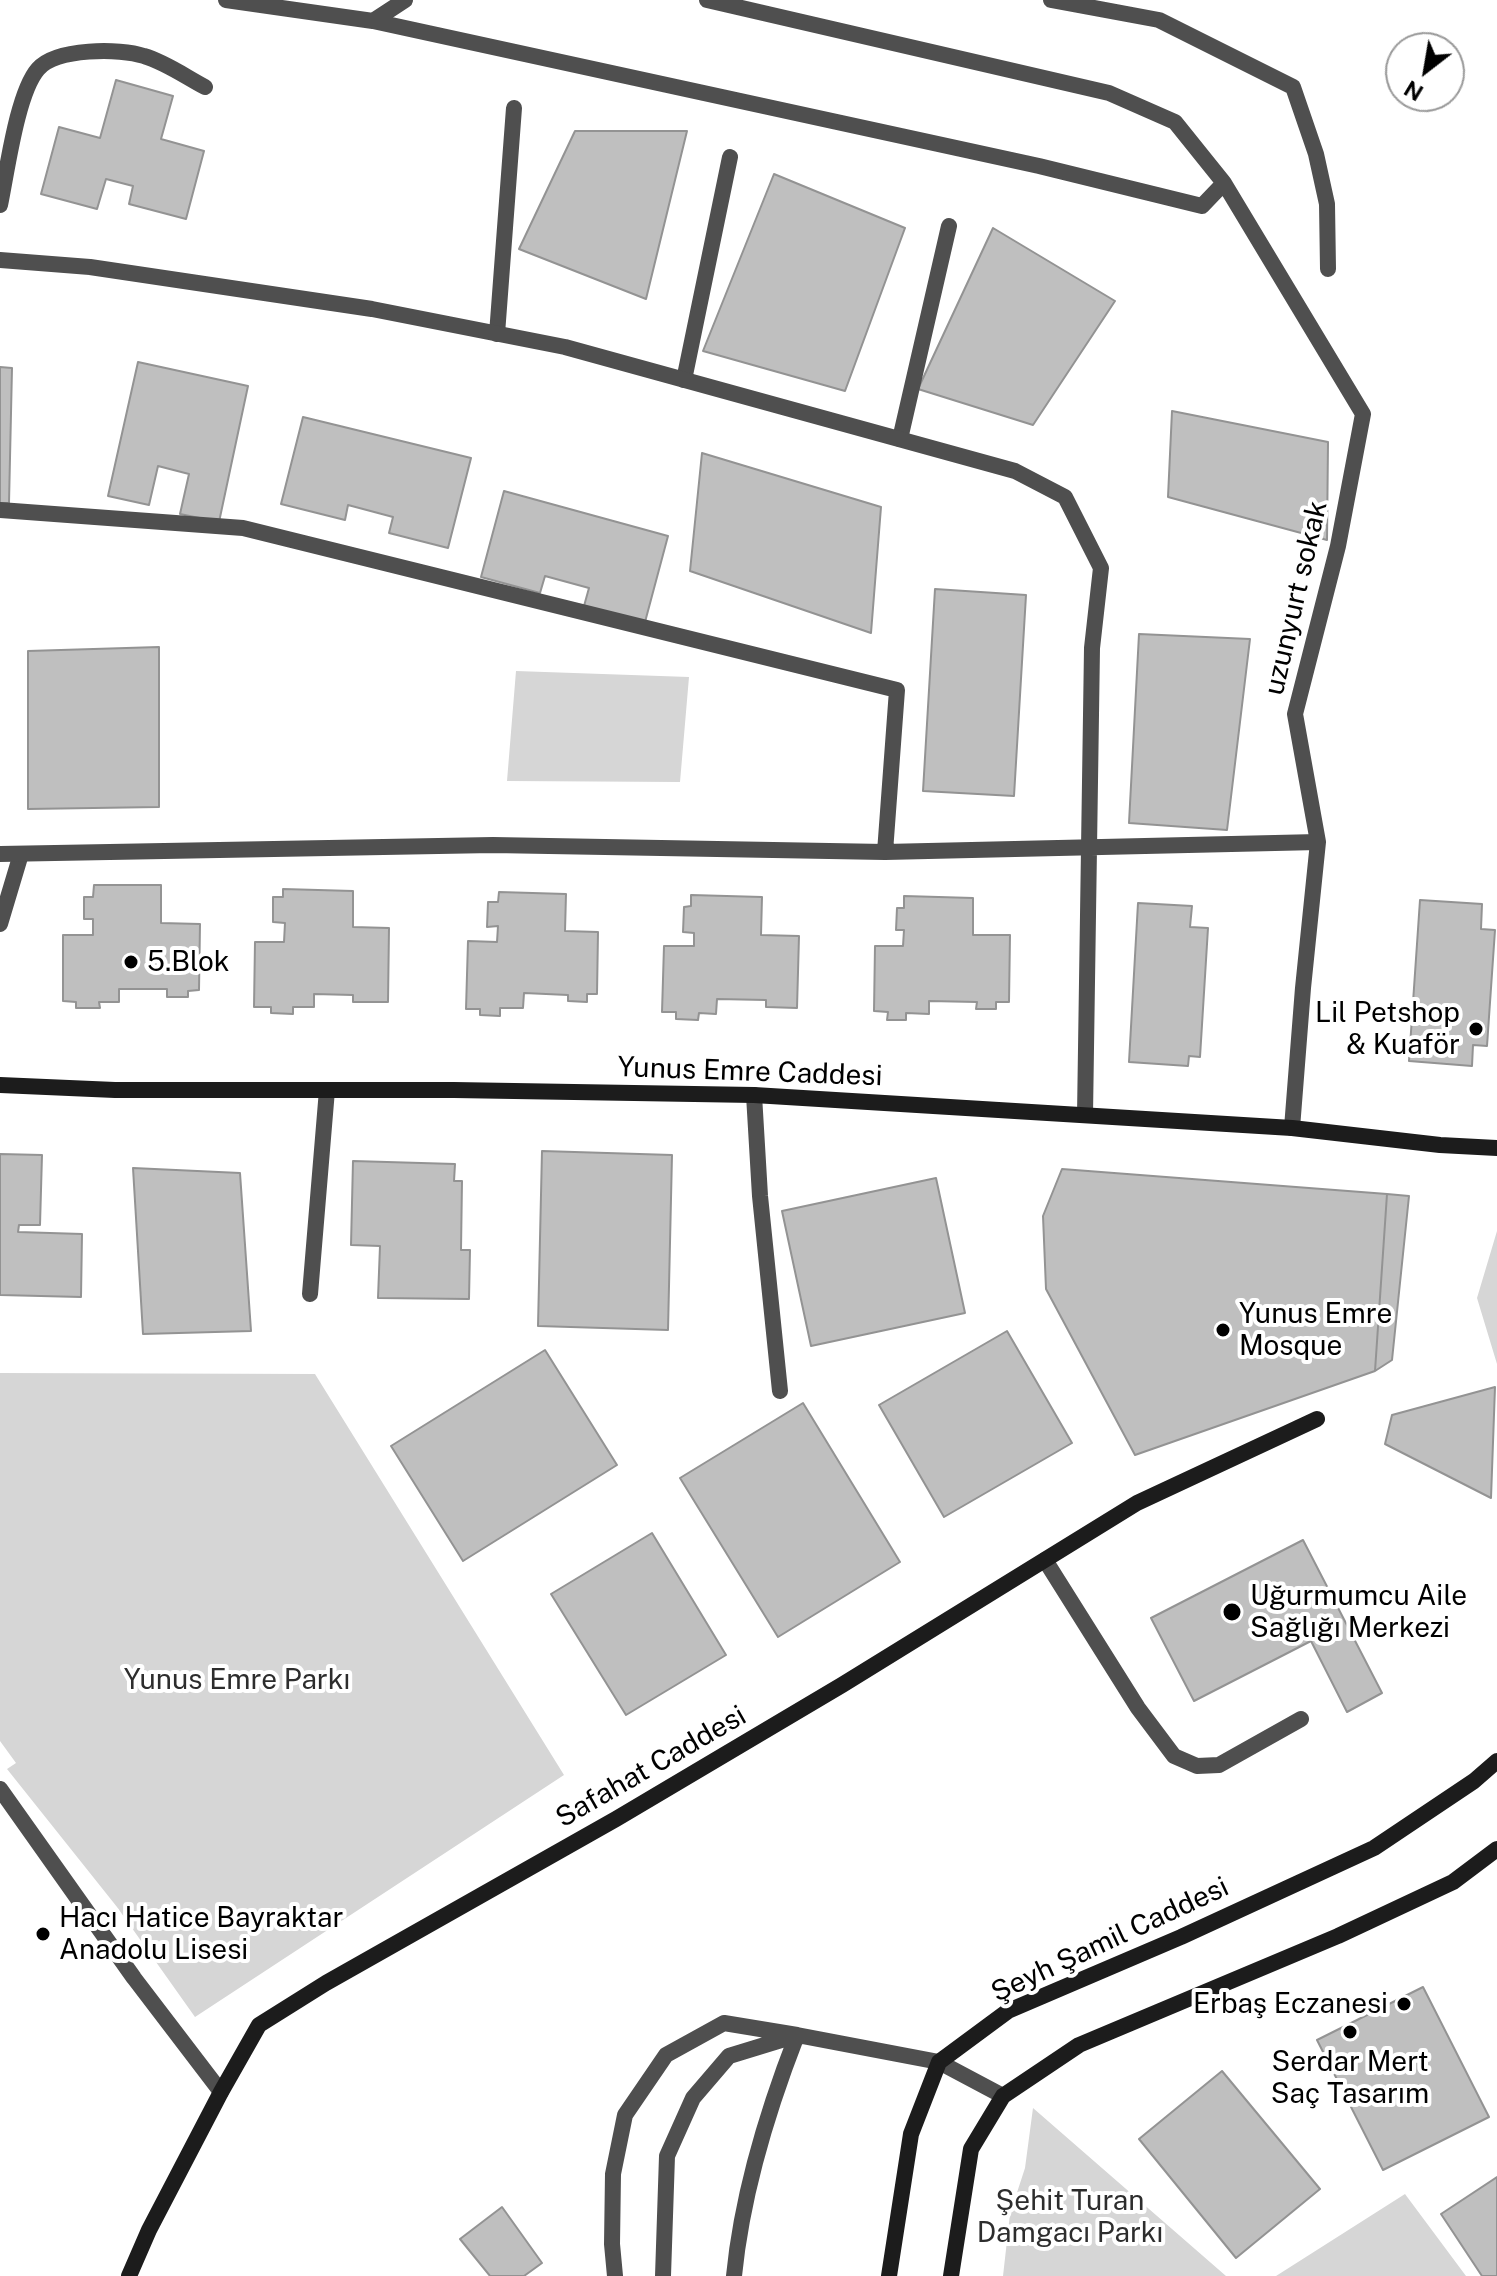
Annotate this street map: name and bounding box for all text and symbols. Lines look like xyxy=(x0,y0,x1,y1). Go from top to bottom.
north arrow xyxy=(1385,32,1465,112)
text: N xyxy=(1400,75,1428,106)
street label: uzunyurt sokak xyxy=(1257,498,1335,698)
place label: 5.Blok xyxy=(147,945,229,979)
marker: 5.Blok xyxy=(122,953,140,971)
place label: Lil Petshop & Kuaför xyxy=(1315,996,1460,1062)
marker: Lil Petshop & Kuaför xyxy=(1467,1020,1485,1038)
street label: Yunus Emre Caddesi xyxy=(617,1051,883,1093)
place label: Yunus Emre Mosque xyxy=(1239,1297,1392,1363)
marker: Yunus Emre Mosque xyxy=(1214,1321,1232,1339)
place label: Uğurmumcu Aile Sağlığı Merkezi xyxy=(1250,1579,1467,1645)
marker: Uğurmumcu Aile Sağlığı Merkezi xyxy=(1221,1601,1243,1623)
park label: Yunus Emre Parkı xyxy=(124,1663,350,1697)
street label: Safahat Caddesi xyxy=(550,1699,752,1835)
street label: Şeyh Şamil Caddesi xyxy=(986,1870,1234,2010)
place label: Hacı Hatice Bayraktar Anadolu Lisesi xyxy=(59,1901,344,1967)
marker: Hacı Hatice Bayraktar Anadolu Lisesi xyxy=(34,1925,52,1943)
place label: Erbaş Eczanesi xyxy=(1193,1987,1388,2021)
marker: Erbaş Eczanesi xyxy=(1395,1995,1413,2013)
marker: Serdar Mert Saç Tasarım xyxy=(1341,2023,1359,2041)
place label: Serdar Mert Saç Tasarım xyxy=(1271,2045,1429,2111)
park label: Şehit Turan Damgacı Parkı xyxy=(977,2184,1163,2250)

